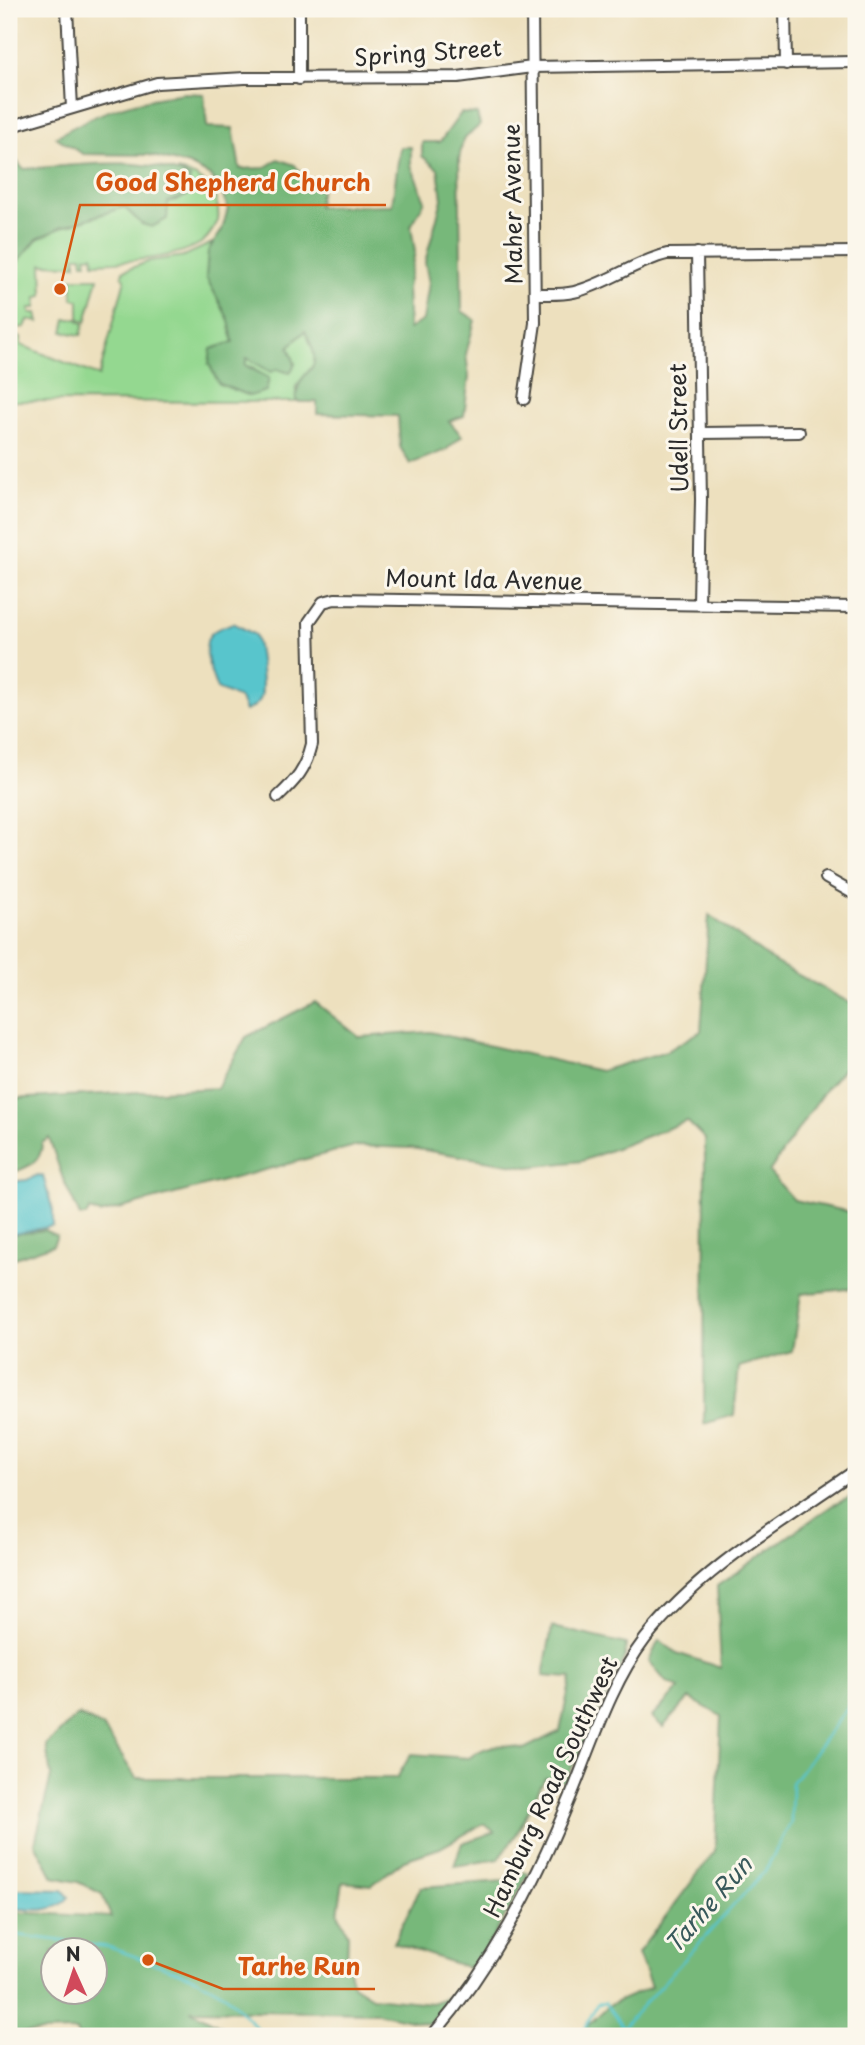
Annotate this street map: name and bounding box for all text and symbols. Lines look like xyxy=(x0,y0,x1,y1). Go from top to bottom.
street label: Spring Street xyxy=(353,29,503,74)
street label: Maher Avenue xyxy=(493,123,530,285)
callout: Good Shepherd Church xyxy=(80,160,386,205)
text: Good Shepherd Church xyxy=(95,163,371,199)
street label: Udell Street xyxy=(659,363,696,493)
street label: Mount Ida Avenue xyxy=(385,559,583,598)
street label: Hamburg Road Southwest xyxy=(474,1650,626,1923)
water label: Tarhe Run xyxy=(655,1846,761,1960)
north arrow xyxy=(38,1937,108,2007)
text: N xyxy=(65,1939,81,1967)
callout: Tarhe Run xyxy=(223,1944,375,1989)
text: Tarhe Run xyxy=(238,1947,360,1983)

